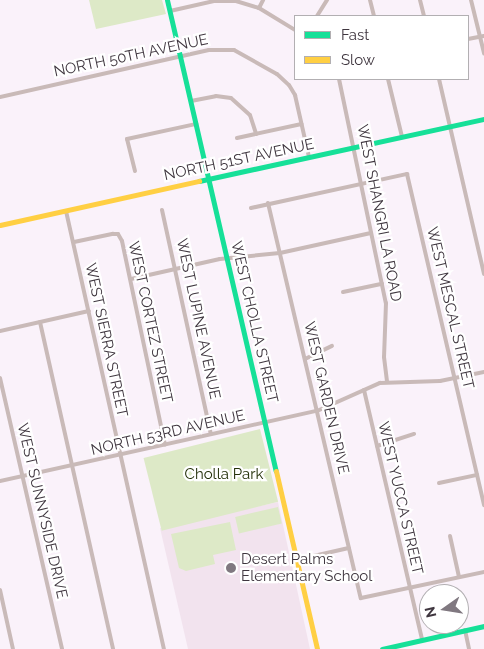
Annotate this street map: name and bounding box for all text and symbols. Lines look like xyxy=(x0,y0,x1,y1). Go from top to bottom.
legend xyxy=(294,15,469,80)
text: Fast xyxy=(341,26,369,44)
street label: NORTH 50TH AVENUE xyxy=(52,31,210,81)
text: Slow xyxy=(341,51,375,69)
street label: WEST SHANGRI LA ROAD xyxy=(353,122,405,304)
street label: NORTH 51ST AVENUE xyxy=(162,135,316,185)
street label: WEST MESCAL STREET xyxy=(423,225,477,391)
street label: WEST LUPINE AVENUE xyxy=(172,237,224,401)
street label: WEST CORTEZ STREET xyxy=(124,239,176,405)
street label: WEST CHOLLA STREET xyxy=(227,239,281,405)
street label: WEST SIERRA STREET xyxy=(81,261,131,419)
street label: WEST GARDEN DRIVE xyxy=(300,320,352,476)
street label: NORTH 53RD AVENUE xyxy=(89,406,247,460)
street label: WEST YUCCA STREET xyxy=(374,419,426,577)
street label: WEST SUNNYSIDE DRIVE xyxy=(13,421,71,601)
park label: Cholla Park xyxy=(185,466,263,484)
place label: Desert Palms Elementary School xyxy=(241,550,373,585)
marker: Desert Palms Elementary School xyxy=(225,562,237,574)
north arrow xyxy=(419,584,469,634)
text: N xyxy=(421,605,439,619)

